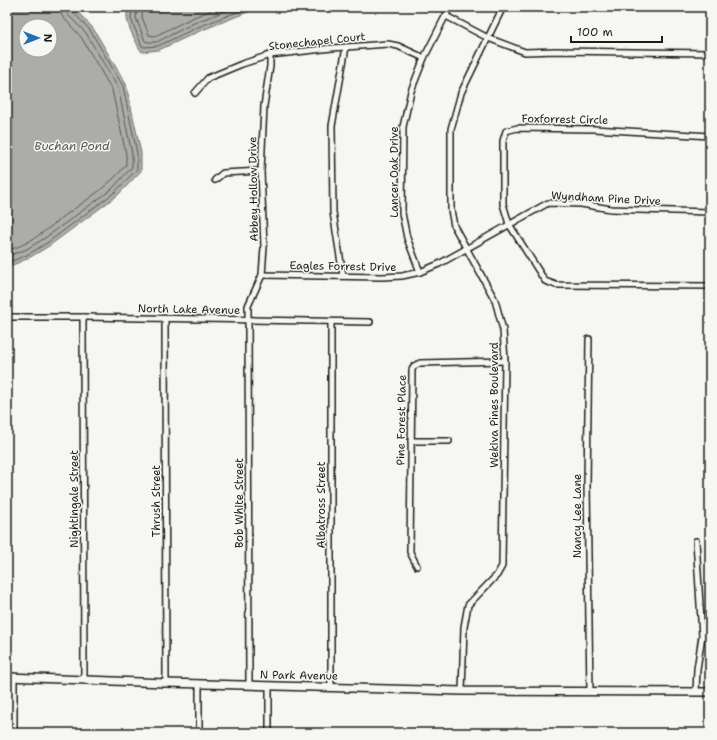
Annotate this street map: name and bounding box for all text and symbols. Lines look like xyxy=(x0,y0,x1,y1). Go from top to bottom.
north arrow xyxy=(18,18,58,58)
scale bar xyxy=(571,18,662,44)
text: 100 m xyxy=(577,24,613,40)
street label: Stonechapel Court xyxy=(268,29,366,54)
text: N xyxy=(40,34,55,43)
street label: Foxforrest Circle xyxy=(522,111,608,128)
street label: Lancer Oak Drive xyxy=(387,126,402,218)
street label: Abbey Hollow Drive xyxy=(245,136,262,242)
water label: Buchan Pond xyxy=(34,138,110,154)
street label: Wyndham Pine Drive xyxy=(551,188,661,209)
street label: Eagles Forrest Drive xyxy=(289,258,397,275)
street label: North Lake Avenue xyxy=(138,301,240,318)
street label: Wekiva Pines Boulevard xyxy=(487,342,502,468)
street label: Pine Forest Place xyxy=(393,375,410,465)
street label: Nightingale Street xyxy=(67,450,82,548)
street label: Bob White Street xyxy=(232,458,247,548)
street label: Albatross Street xyxy=(314,461,329,549)
street label: Thrush Street xyxy=(149,465,164,537)
street label: Nancy Lee Lane xyxy=(570,474,585,558)
street label: N Park Avenue xyxy=(260,667,338,684)

